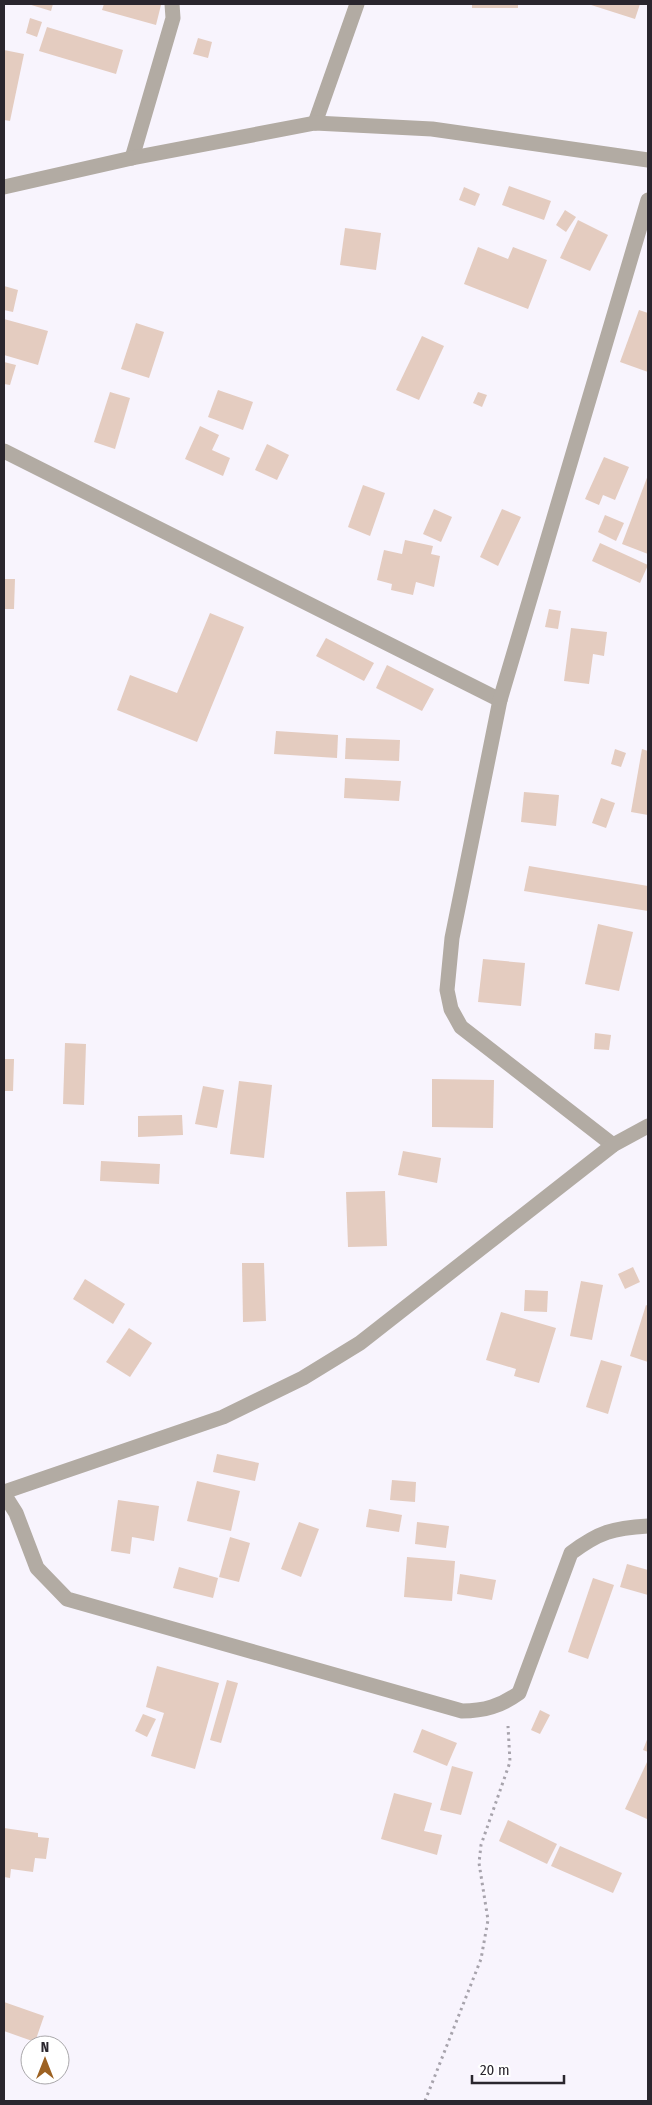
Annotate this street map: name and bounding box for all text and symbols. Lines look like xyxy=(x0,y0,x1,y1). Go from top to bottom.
north arrow xyxy=(20,2035,70,2085)
text: N xyxy=(41,2039,49,2056)
scale bar xyxy=(472,2052,564,2084)
text: 20 m xyxy=(480,2061,510,2079)

